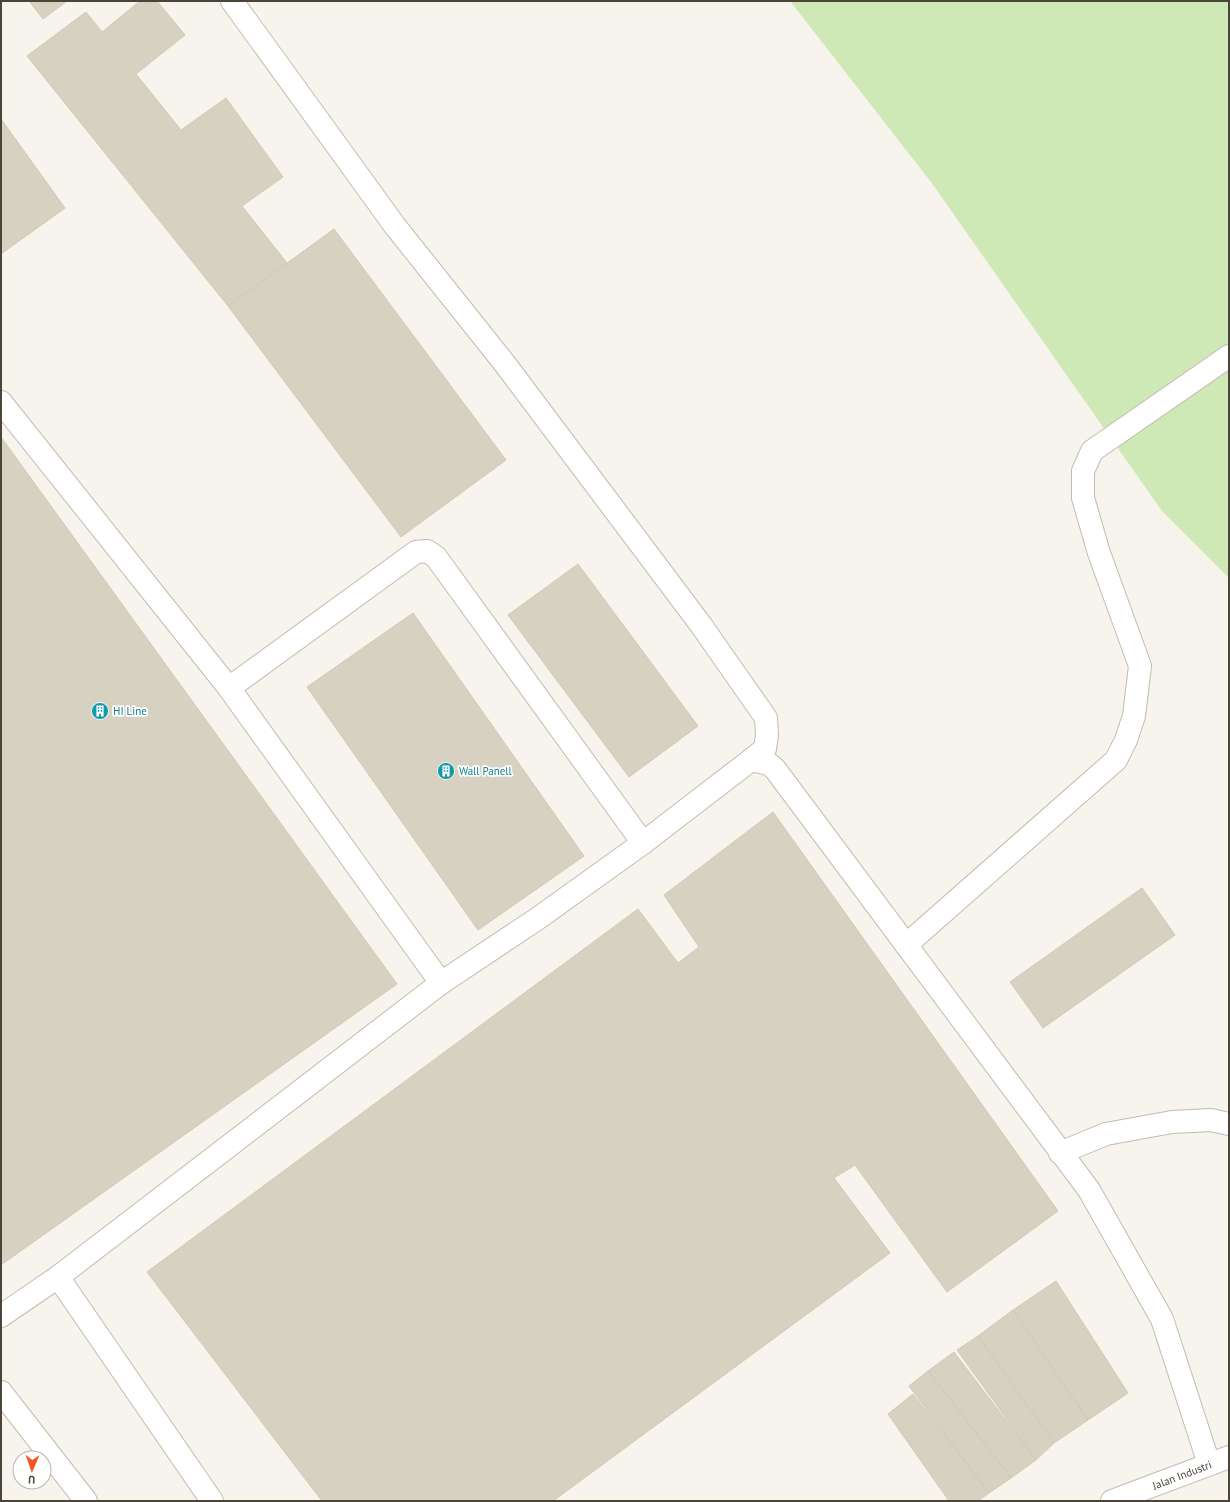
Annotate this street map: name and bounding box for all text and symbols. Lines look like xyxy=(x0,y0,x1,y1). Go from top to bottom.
building icon: HI Line xyxy=(90,701,110,721)
place label: HI Line xyxy=(113,704,147,718)
building icon: Wall Panell xyxy=(436,761,456,781)
place label: Wall Panell xyxy=(459,764,513,778)
north arrow xyxy=(12,1450,52,1490)
street label: Jalan Industri xyxy=(1149,1457,1214,1493)
text: U xyxy=(28,1473,35,1487)

